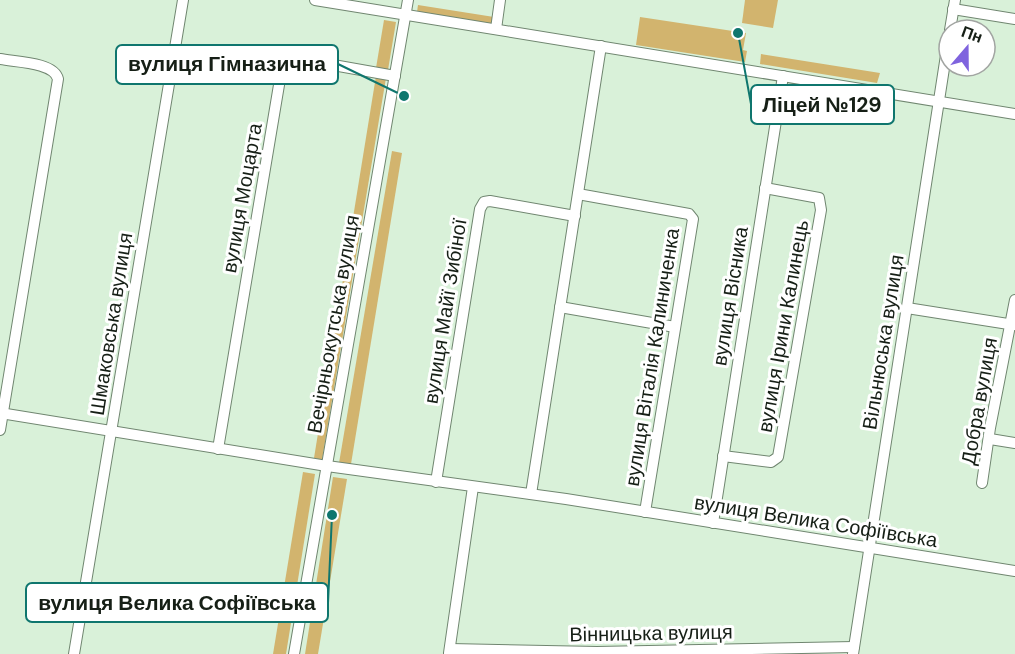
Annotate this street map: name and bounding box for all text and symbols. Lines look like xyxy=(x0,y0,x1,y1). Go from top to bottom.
north arrow xyxy=(937,18,997,78)
text: Пн xyxy=(958,21,985,48)
callout: вулиця Гімназична xyxy=(116,45,338,84)
text: вулиця Гімназична xyxy=(128,50,326,78)
callout: Ліцей №129 xyxy=(751,85,894,124)
text: Ліцей №129 xyxy=(762,91,882,119)
street label: вулиця Моцарта xyxy=(216,120,268,275)
street label: Вечірньокутська вулиця xyxy=(301,213,365,435)
street label: вулиця Майї Зибіної xyxy=(418,216,473,405)
street label: вулиця Ірини Калинець xyxy=(752,218,814,434)
street label: вулиця Вісника xyxy=(706,224,754,367)
street label: вулиця Віталія Калиниченка xyxy=(619,225,685,488)
street label: Шмаковська вулиця xyxy=(84,231,138,417)
street label: Вільнюська вулиця xyxy=(856,253,910,431)
street label: Добра вулиця xyxy=(955,335,1003,467)
street label: вулиця Велика Софіївська xyxy=(693,489,940,553)
callout: вулиця Велика Софіївська xyxy=(26,583,328,622)
text: вулиця Велика Софіївська xyxy=(38,589,316,617)
street label: Вінницька вулиця xyxy=(569,619,733,647)

